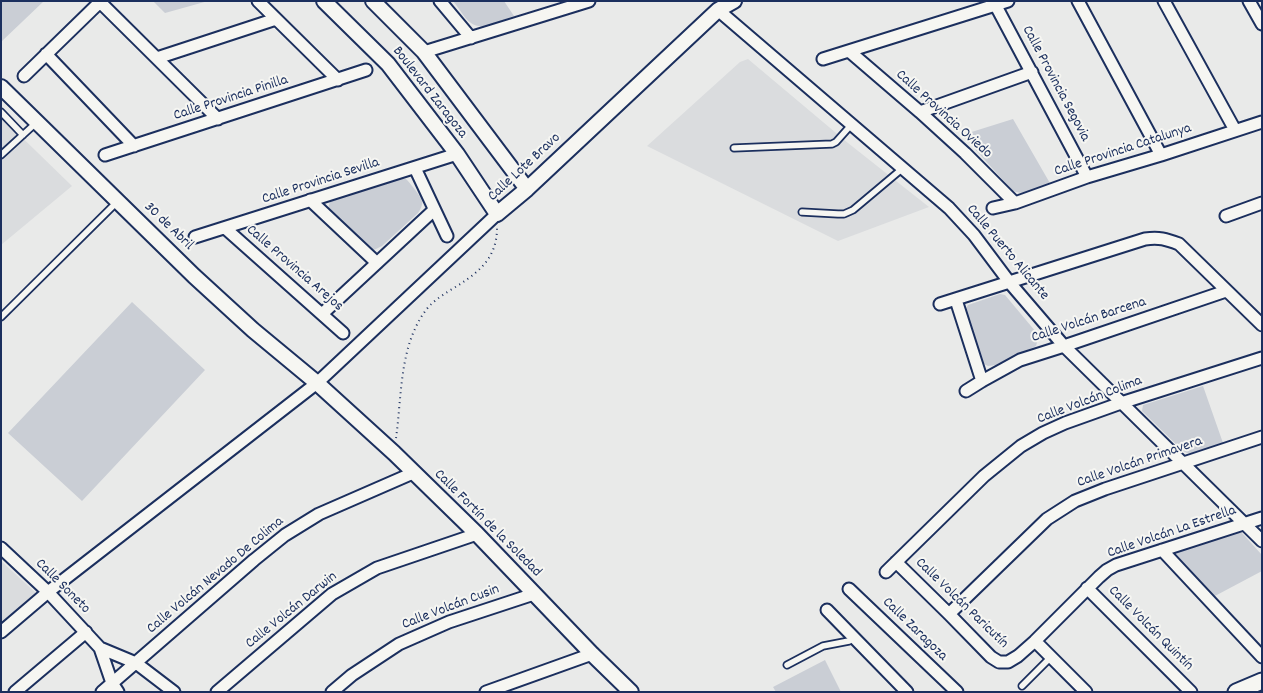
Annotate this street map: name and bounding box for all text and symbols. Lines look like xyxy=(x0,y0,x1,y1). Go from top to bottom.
street label: Calle Provincia Segovia xyxy=(1017,23,1093,145)
street label: Boulevard Zaragoza xyxy=(387,43,471,143)
street label: Calle Provincia Oviedo xyxy=(891,67,995,163)
street label: Calle Provincia Pinilla xyxy=(172,72,290,126)
street label: Calle Provincia Catalunya xyxy=(1052,120,1194,182)
street label: Calle Lote Bravo xyxy=(485,130,565,206)
street label: Calle Provincia Sevilla xyxy=(260,155,382,209)
street label: 30 de Abril xyxy=(139,199,197,255)
street label: Calle Puerto Alicante xyxy=(962,202,1052,304)
street label: Calle Provincia Arejos xyxy=(242,222,346,316)
street label: Calle Volcán Barcena xyxy=(1030,294,1148,348)
street label: Calle Volcán Colima xyxy=(1035,373,1145,429)
street label: Calle Volcán Primavera xyxy=(1075,433,1205,493)
street label: Calle Fortín de la Soledad xyxy=(429,466,545,582)
street label: Calle Volcán La Estrella xyxy=(1105,503,1239,563)
street label: Calle Volcán Nevado De Colima xyxy=(144,514,288,638)
street label: Calle Volcán Paricutín xyxy=(911,555,1011,653)
street label: Calle Soneto xyxy=(31,556,93,618)
street label: Calle Volcán Darwin xyxy=(243,569,341,653)
street label: Calle Volcán Cusin xyxy=(400,581,502,635)
street label: Calle Volcán Quintín xyxy=(1104,583,1196,675)
street label: Calle Zaragoza xyxy=(878,594,950,666)

